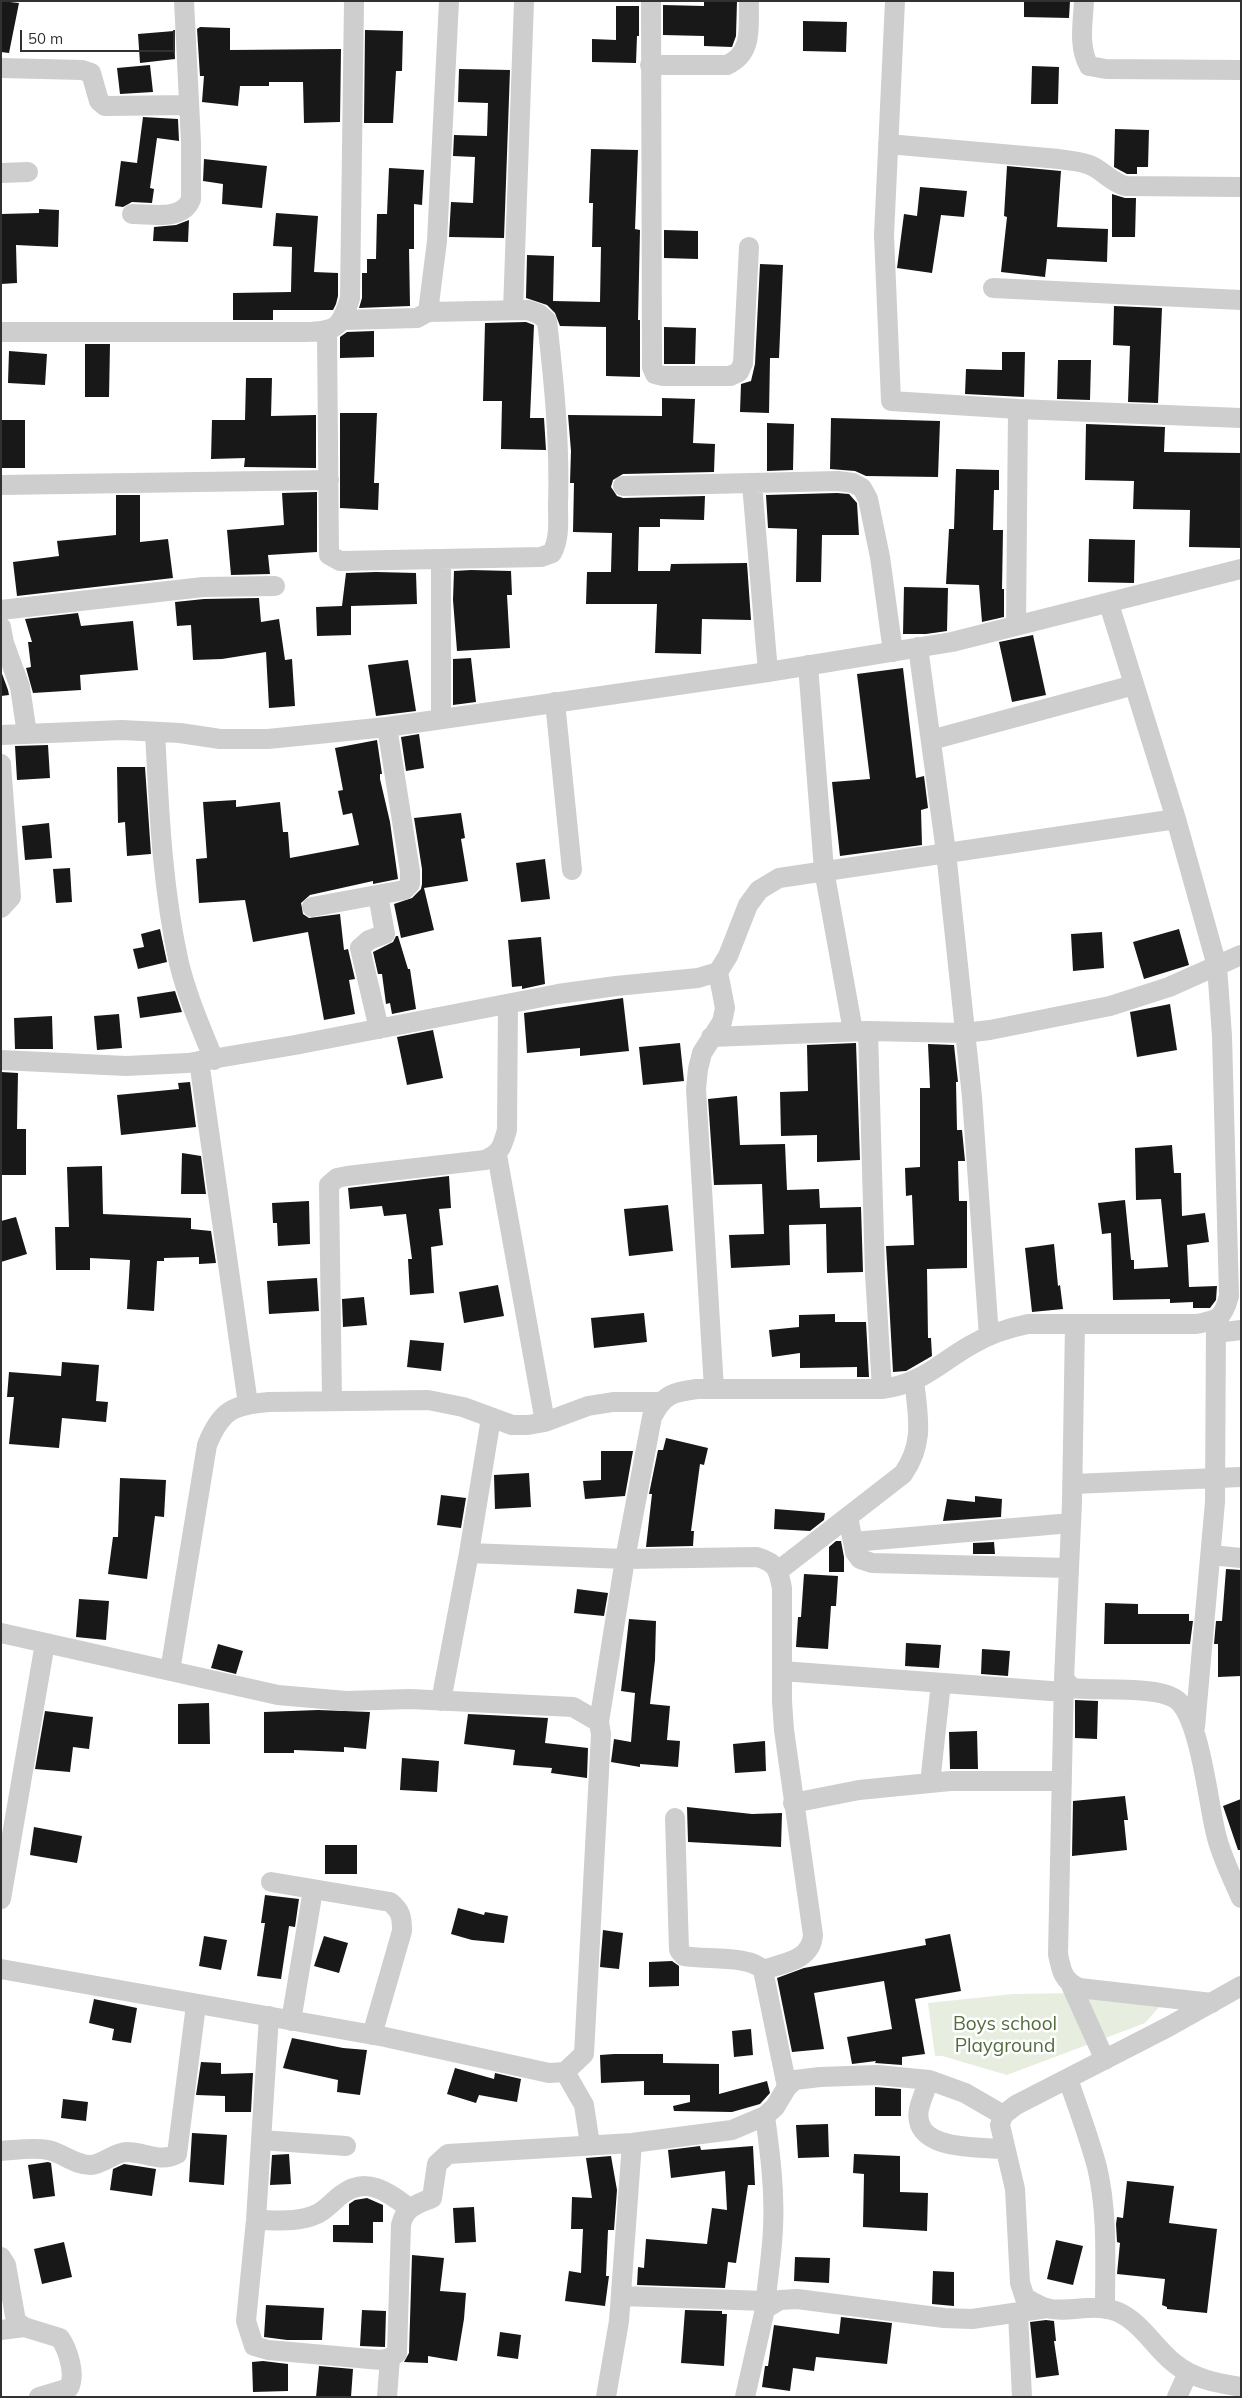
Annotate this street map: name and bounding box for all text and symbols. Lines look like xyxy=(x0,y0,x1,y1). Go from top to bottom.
scale bar xyxy=(22,20,178,52)
text: 50 m xyxy=(28,29,63,48)
park label: Boys school Playground xyxy=(953,2013,1057,2057)

